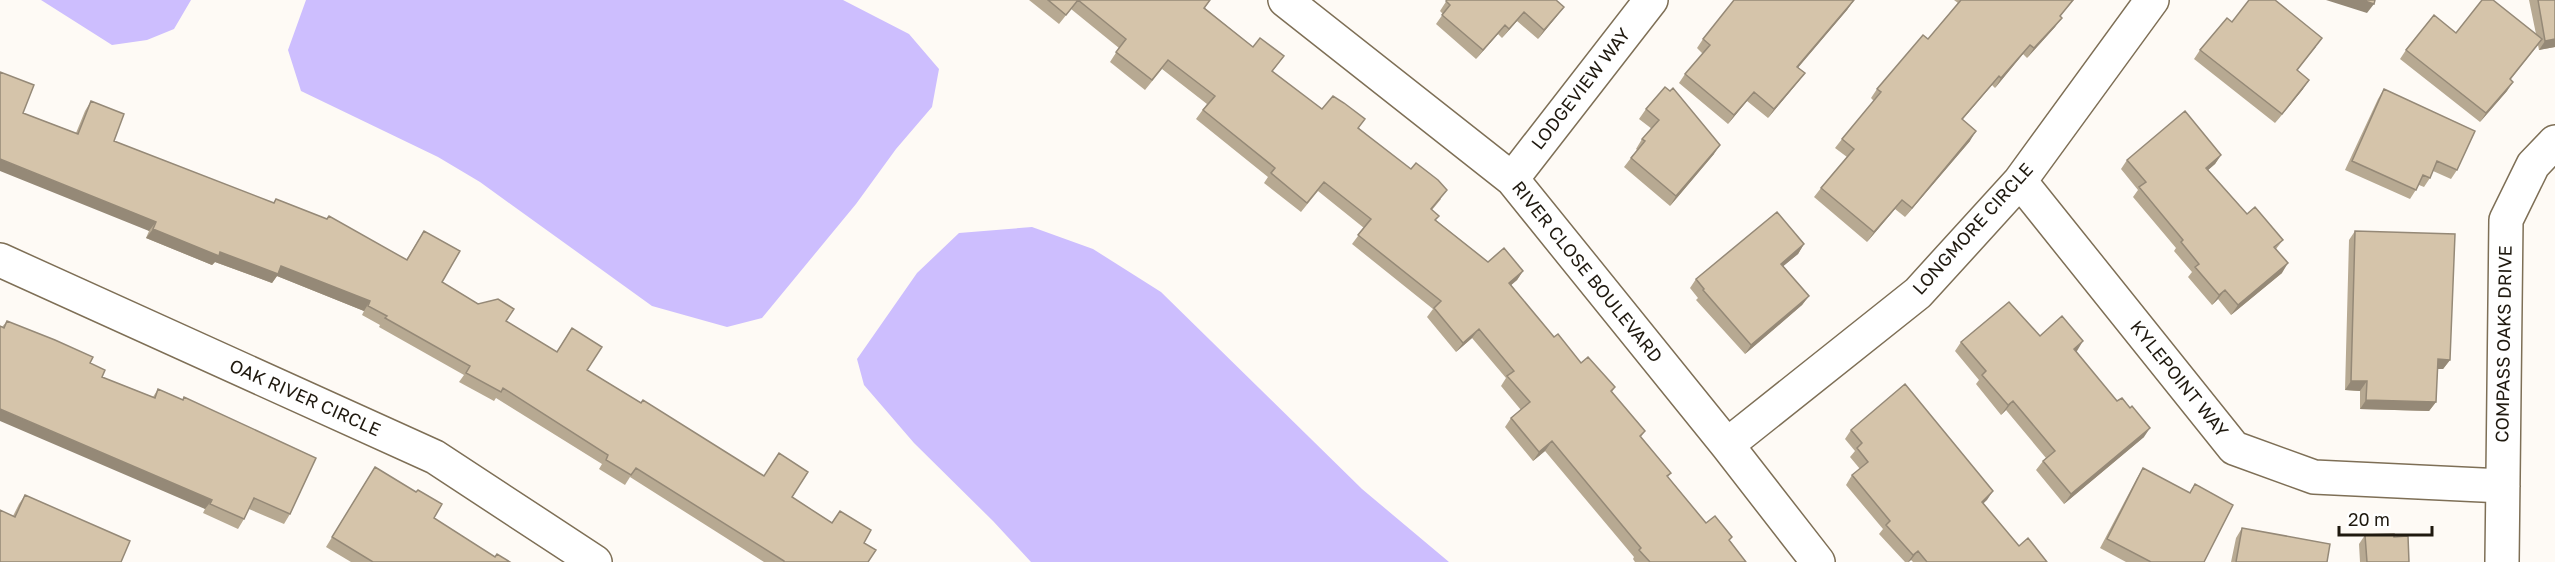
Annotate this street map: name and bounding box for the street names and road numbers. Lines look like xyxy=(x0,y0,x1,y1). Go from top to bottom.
street label: LODGEVIEW WAY xyxy=(1526,23,1635,153)
street label: LONGMORE CIRCLE xyxy=(1907,158,2037,299)
street label: RIVER CLOSE BOULEVARD xyxy=(1508,176,1668,366)
street label: COMPASS OAKS DRIVE xyxy=(2490,245,2516,443)
street label: KYLEPOINT WAY xyxy=(2126,316,2234,441)
street label: OAK RIVER CIRCLE xyxy=(226,354,384,440)

